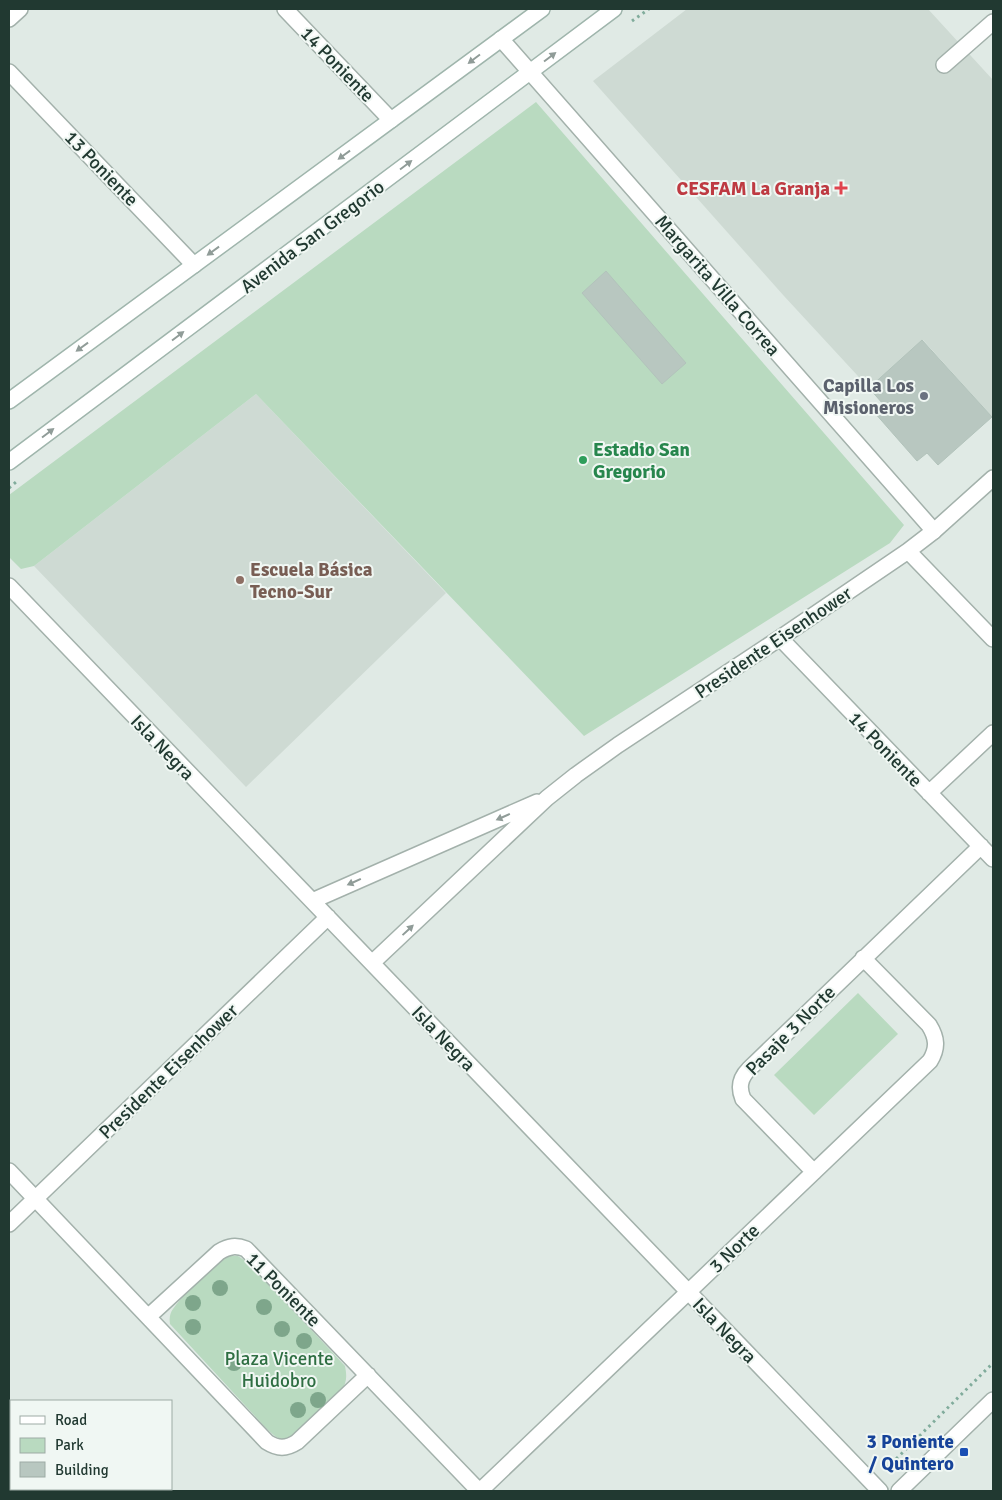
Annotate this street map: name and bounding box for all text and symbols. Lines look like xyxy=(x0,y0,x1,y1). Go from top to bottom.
street label: 14 Poniente xyxy=(295,22,379,108)
one-way arrow xyxy=(543,52,557,62)
one-way arrow xyxy=(468,53,481,64)
street label: 13 Poniente xyxy=(59,126,143,212)
one-way arrow xyxy=(337,150,351,160)
one-way arrow xyxy=(399,160,413,170)
street label: Avenida San Gregorio xyxy=(236,175,389,299)
place label: CESFAM La Granja xyxy=(677,177,830,201)
marker: CESFAM La Granja xyxy=(834,181,848,195)
street label: Margarita Villa Correa xyxy=(649,210,785,361)
one-way arrow xyxy=(207,246,220,257)
one-way arrow xyxy=(171,331,185,341)
one-way arrow xyxy=(75,342,89,352)
place label: Capilla Los Misioneros xyxy=(823,374,914,420)
marker: Capilla Los Misioneros xyxy=(918,390,930,402)
one-way arrow xyxy=(41,428,55,438)
place label: Estadio San Gregorio xyxy=(593,438,690,484)
marker: Estadio San Gregorio xyxy=(577,454,589,466)
place label: Escuela Básica Tecno-Sur xyxy=(250,558,373,604)
marker: Escuela Básica Tecno-Sur xyxy=(234,574,246,586)
street label: Presidente Eisenhower xyxy=(690,581,857,704)
street label: 14 Poniente xyxy=(843,707,927,793)
street label: Isla Negra xyxy=(125,710,199,786)
one-way arrow xyxy=(496,814,510,822)
one-way arrow xyxy=(347,879,361,887)
one-way arrow xyxy=(401,924,413,936)
street label: Pasaje 3 Norte xyxy=(741,981,841,1081)
street label: Presidente Eisenhower xyxy=(94,999,243,1144)
street label: Isla Negra xyxy=(406,1001,480,1077)
street label: 3 Norte xyxy=(705,1219,765,1278)
street label: 11 Poniente xyxy=(241,1247,326,1332)
street label: Isla Negra xyxy=(687,1293,761,1369)
park label: Plaza Vicente Huidobro xyxy=(224,1347,334,1393)
legend xyxy=(10,1400,172,1490)
text: Road xyxy=(55,1411,87,1429)
place label: 3 Poniente / Quintero xyxy=(867,1430,954,1476)
text: Park xyxy=(55,1436,84,1454)
marker: 3 Poniente / Quintero xyxy=(958,1446,970,1458)
text: Building xyxy=(55,1461,109,1479)

